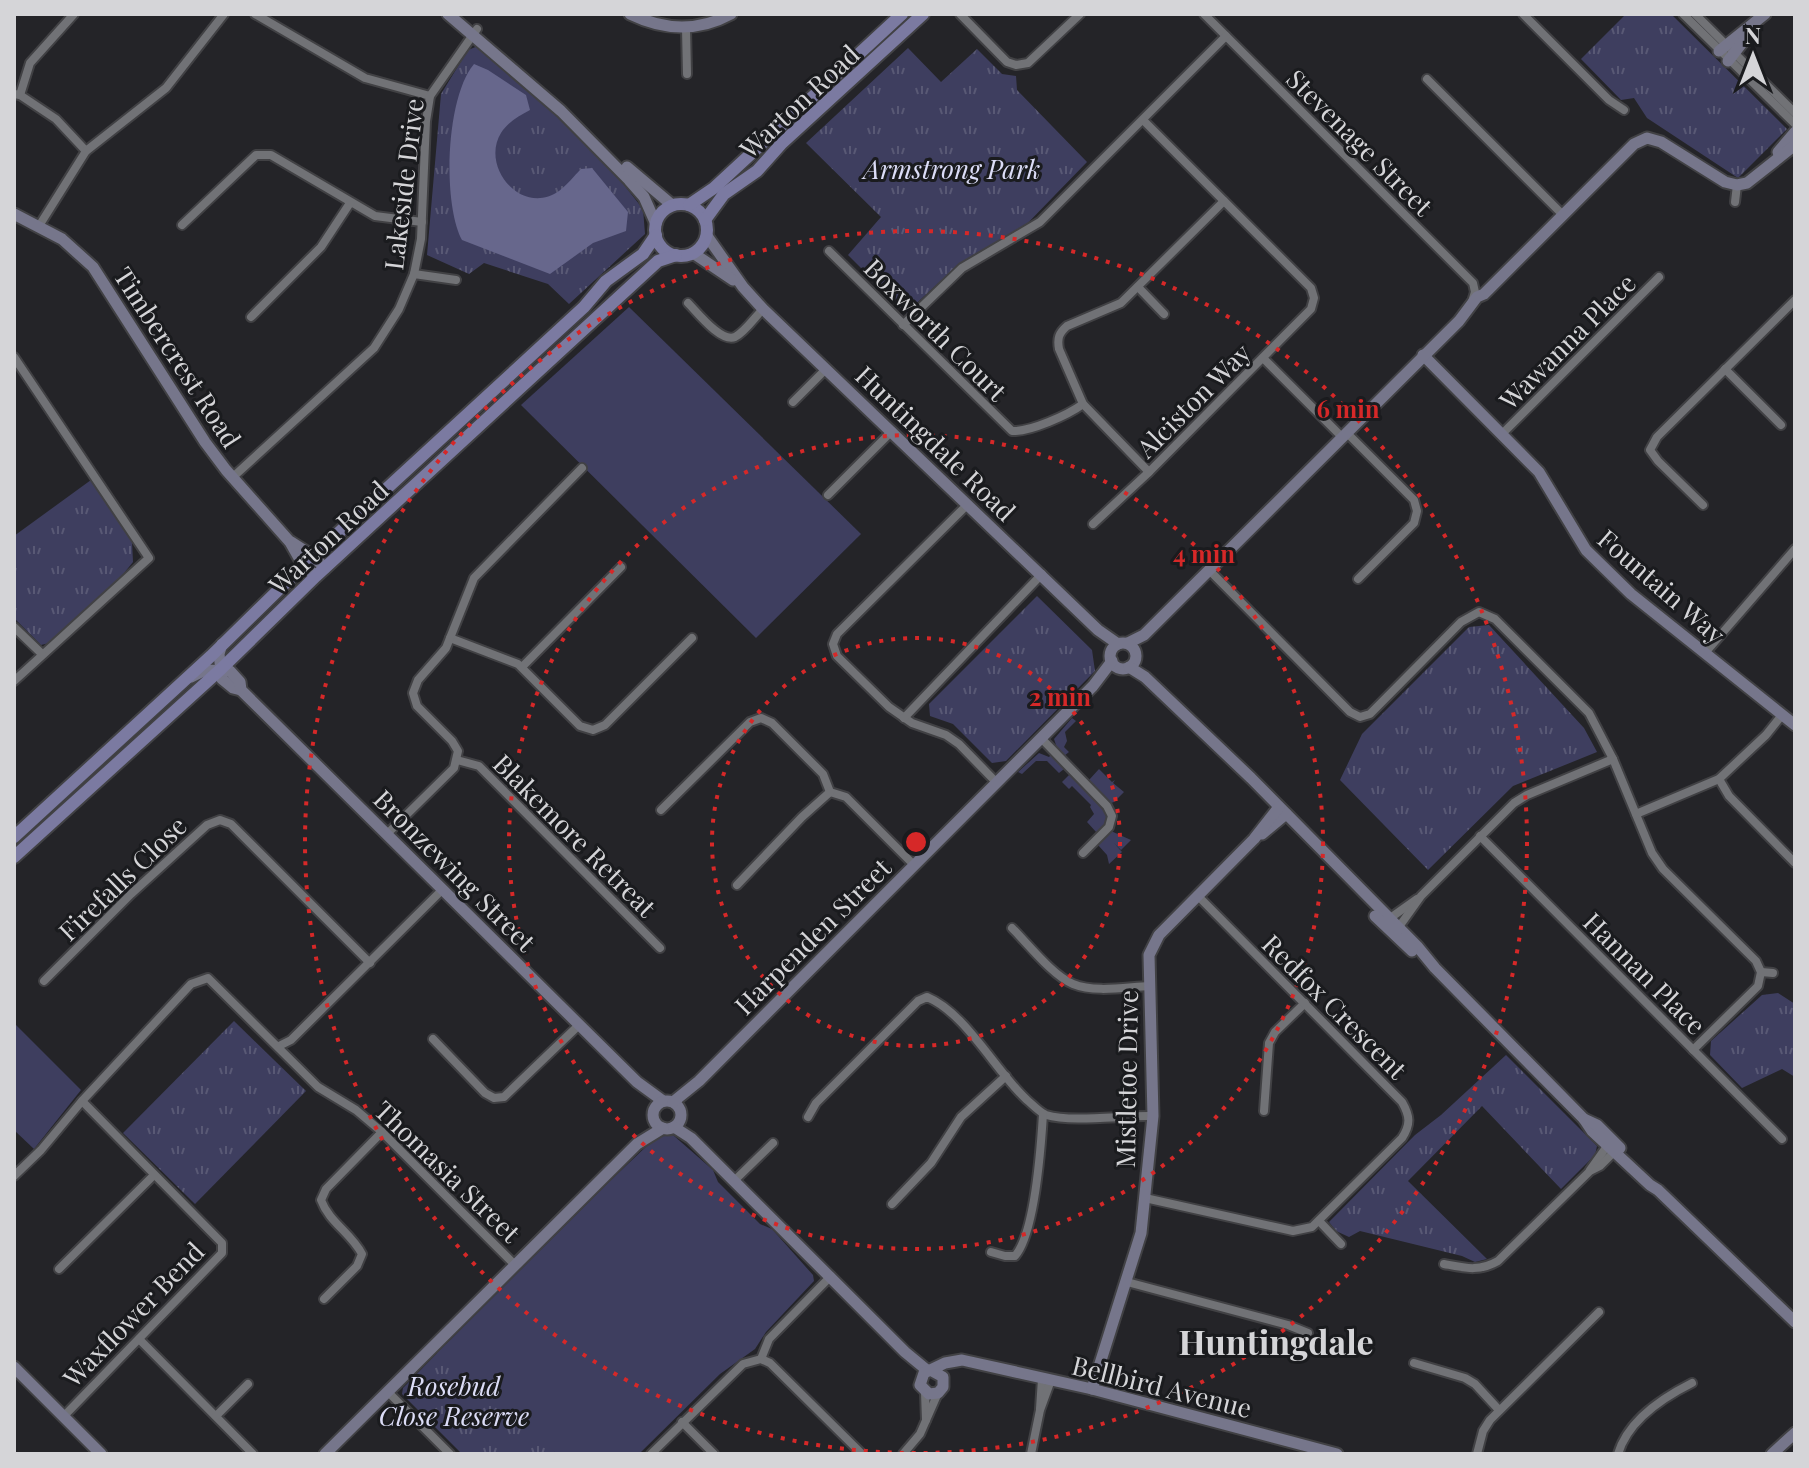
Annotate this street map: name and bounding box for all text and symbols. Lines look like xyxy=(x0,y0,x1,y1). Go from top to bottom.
north arrow xyxy=(1713,16,1793,96)
text: N xyxy=(1745,20,1761,50)
street label: Warton Road xyxy=(731,37,866,166)
street label: Stevenage Street xyxy=(1279,61,1441,223)
street label: Lakeside Drive xyxy=(375,96,431,272)
park label: Armstrong Park xyxy=(861,151,1040,186)
street label: Boxworth Court xyxy=(857,250,1015,408)
street label: Timbercrest Road xyxy=(107,260,249,454)
street label: Wawanna Place xyxy=(1491,265,1643,417)
street label: Alciston Way xyxy=(1128,335,1258,465)
street label: Huntingdale Road xyxy=(848,358,1024,528)
text: 6 min xyxy=(1316,392,1380,424)
street label: Warton Road xyxy=(260,473,395,602)
street label: Fountain Way xyxy=(1591,521,1733,651)
text: 4 min xyxy=(1173,537,1235,569)
text: 2 min xyxy=(1029,680,1091,712)
street label: Blakemore Retreat xyxy=(486,746,665,925)
street label: Bronzewing Street xyxy=(367,782,544,959)
street label: Firefalls Close xyxy=(50,808,194,948)
centre of rings xyxy=(902,828,930,856)
street label: Harpenden Street xyxy=(726,850,898,1022)
street label: Hannan Place xyxy=(1576,904,1714,1042)
street label: Redfox Crescent xyxy=(1255,926,1415,1086)
street label: Mistletoe Drive xyxy=(1107,990,1145,1168)
street label: Thomasia Street xyxy=(368,1093,529,1250)
street label: Waxflower Bend xyxy=(54,1234,211,1395)
district label: Huntingdale xyxy=(1178,1318,1374,1364)
street label: Bellbird Avenue xyxy=(1068,1347,1256,1425)
park label: Rosebud Close Reserve xyxy=(379,1368,529,1433)

